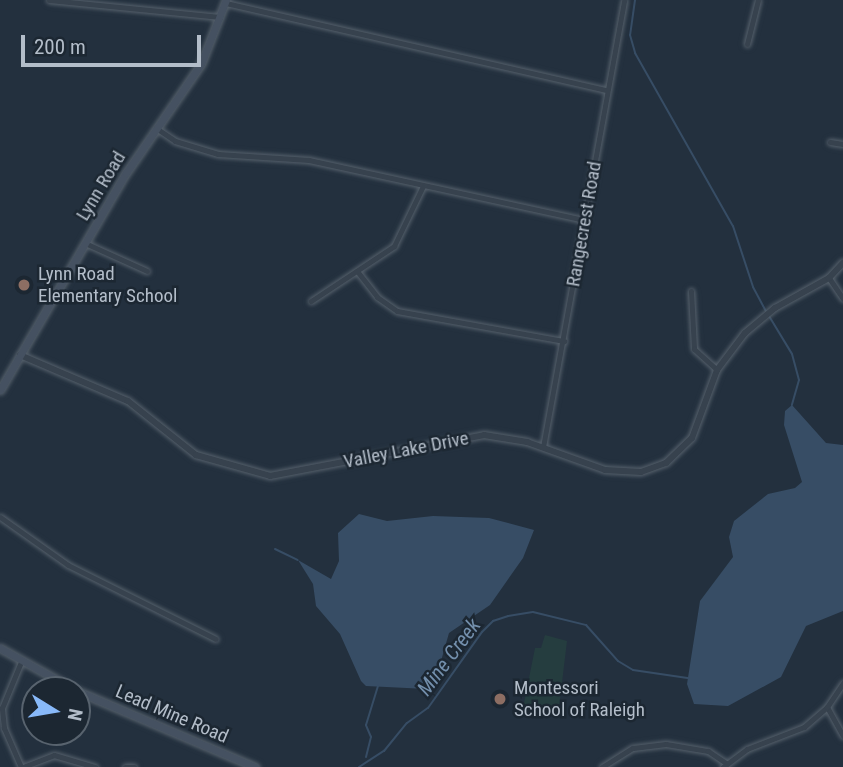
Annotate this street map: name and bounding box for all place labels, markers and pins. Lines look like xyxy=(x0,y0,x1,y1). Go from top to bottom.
place label: Lynn Road Elementary School xyxy=(38,263,177,307)
marker: Lynn Road Elementary School xyxy=(16,277,32,293)
place label: Montessori School of Raleigh xyxy=(514,677,645,721)
marker: Montessori School of Raleigh xyxy=(492,691,508,707)

